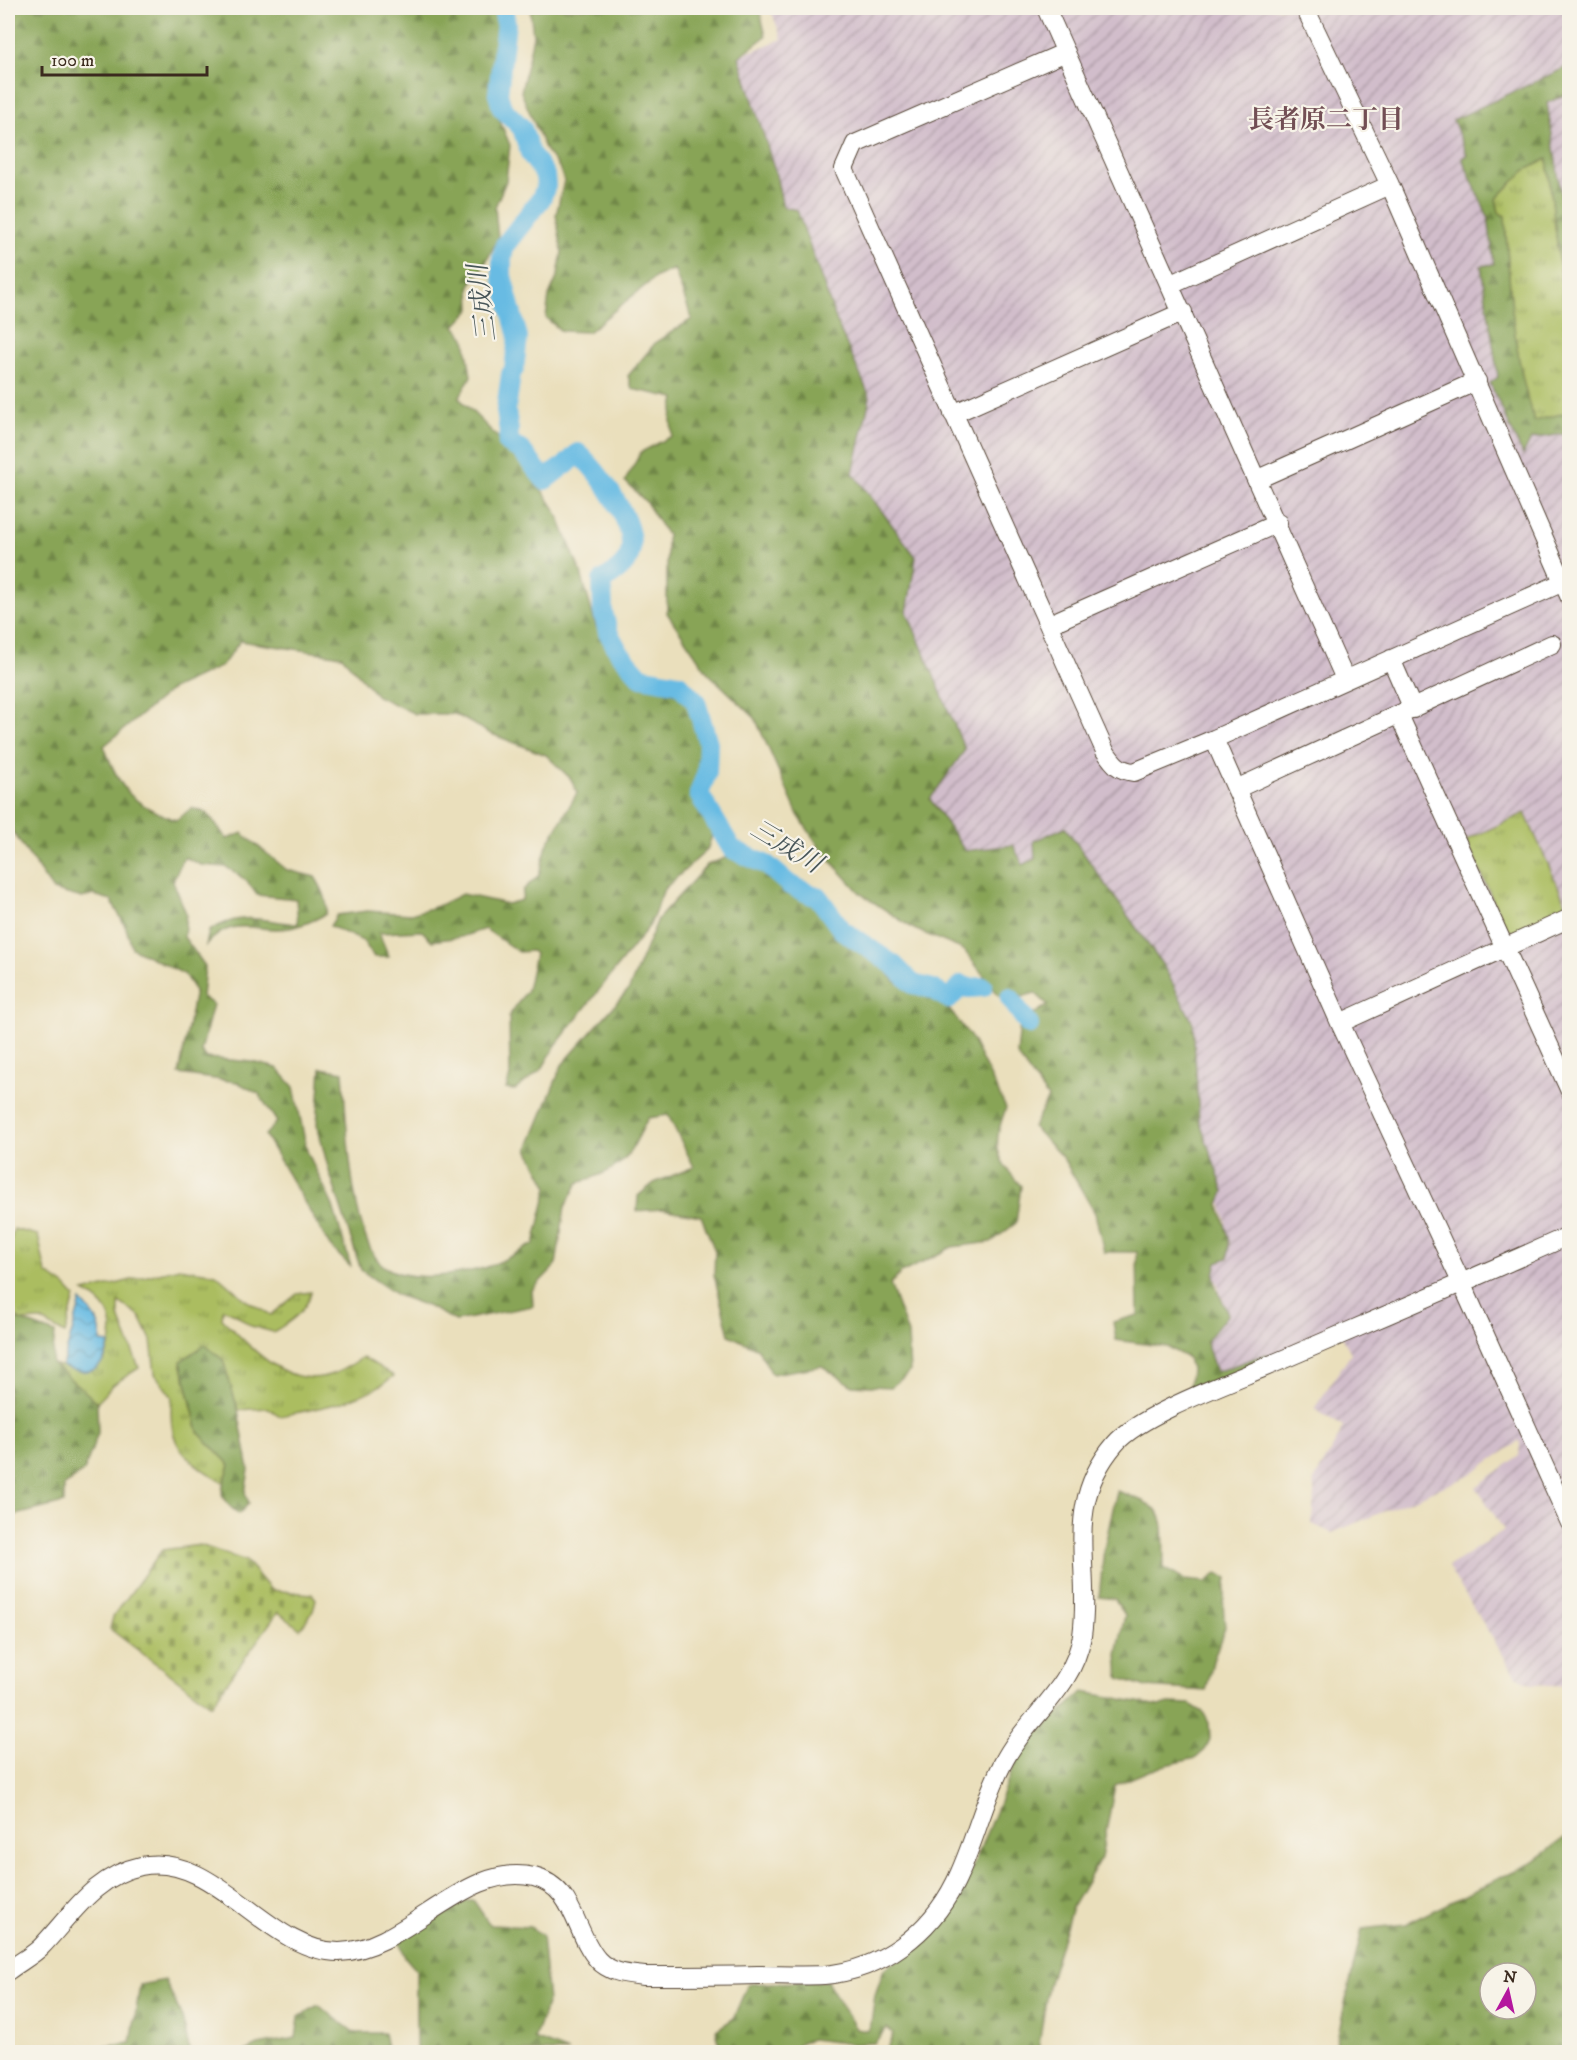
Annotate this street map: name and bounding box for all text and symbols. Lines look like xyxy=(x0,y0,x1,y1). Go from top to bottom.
scale bar xyxy=(42,39,207,77)
text: 100 m xyxy=(51,50,94,72)
district label: 長者原二丁目 xyxy=(1248,104,1404,137)
water label: 三成川 xyxy=(462,259,504,344)
water label: 三成川 xyxy=(744,813,830,883)
north arrow xyxy=(1478,1961,1538,2021)
text: N xyxy=(1502,1966,1518,1988)

